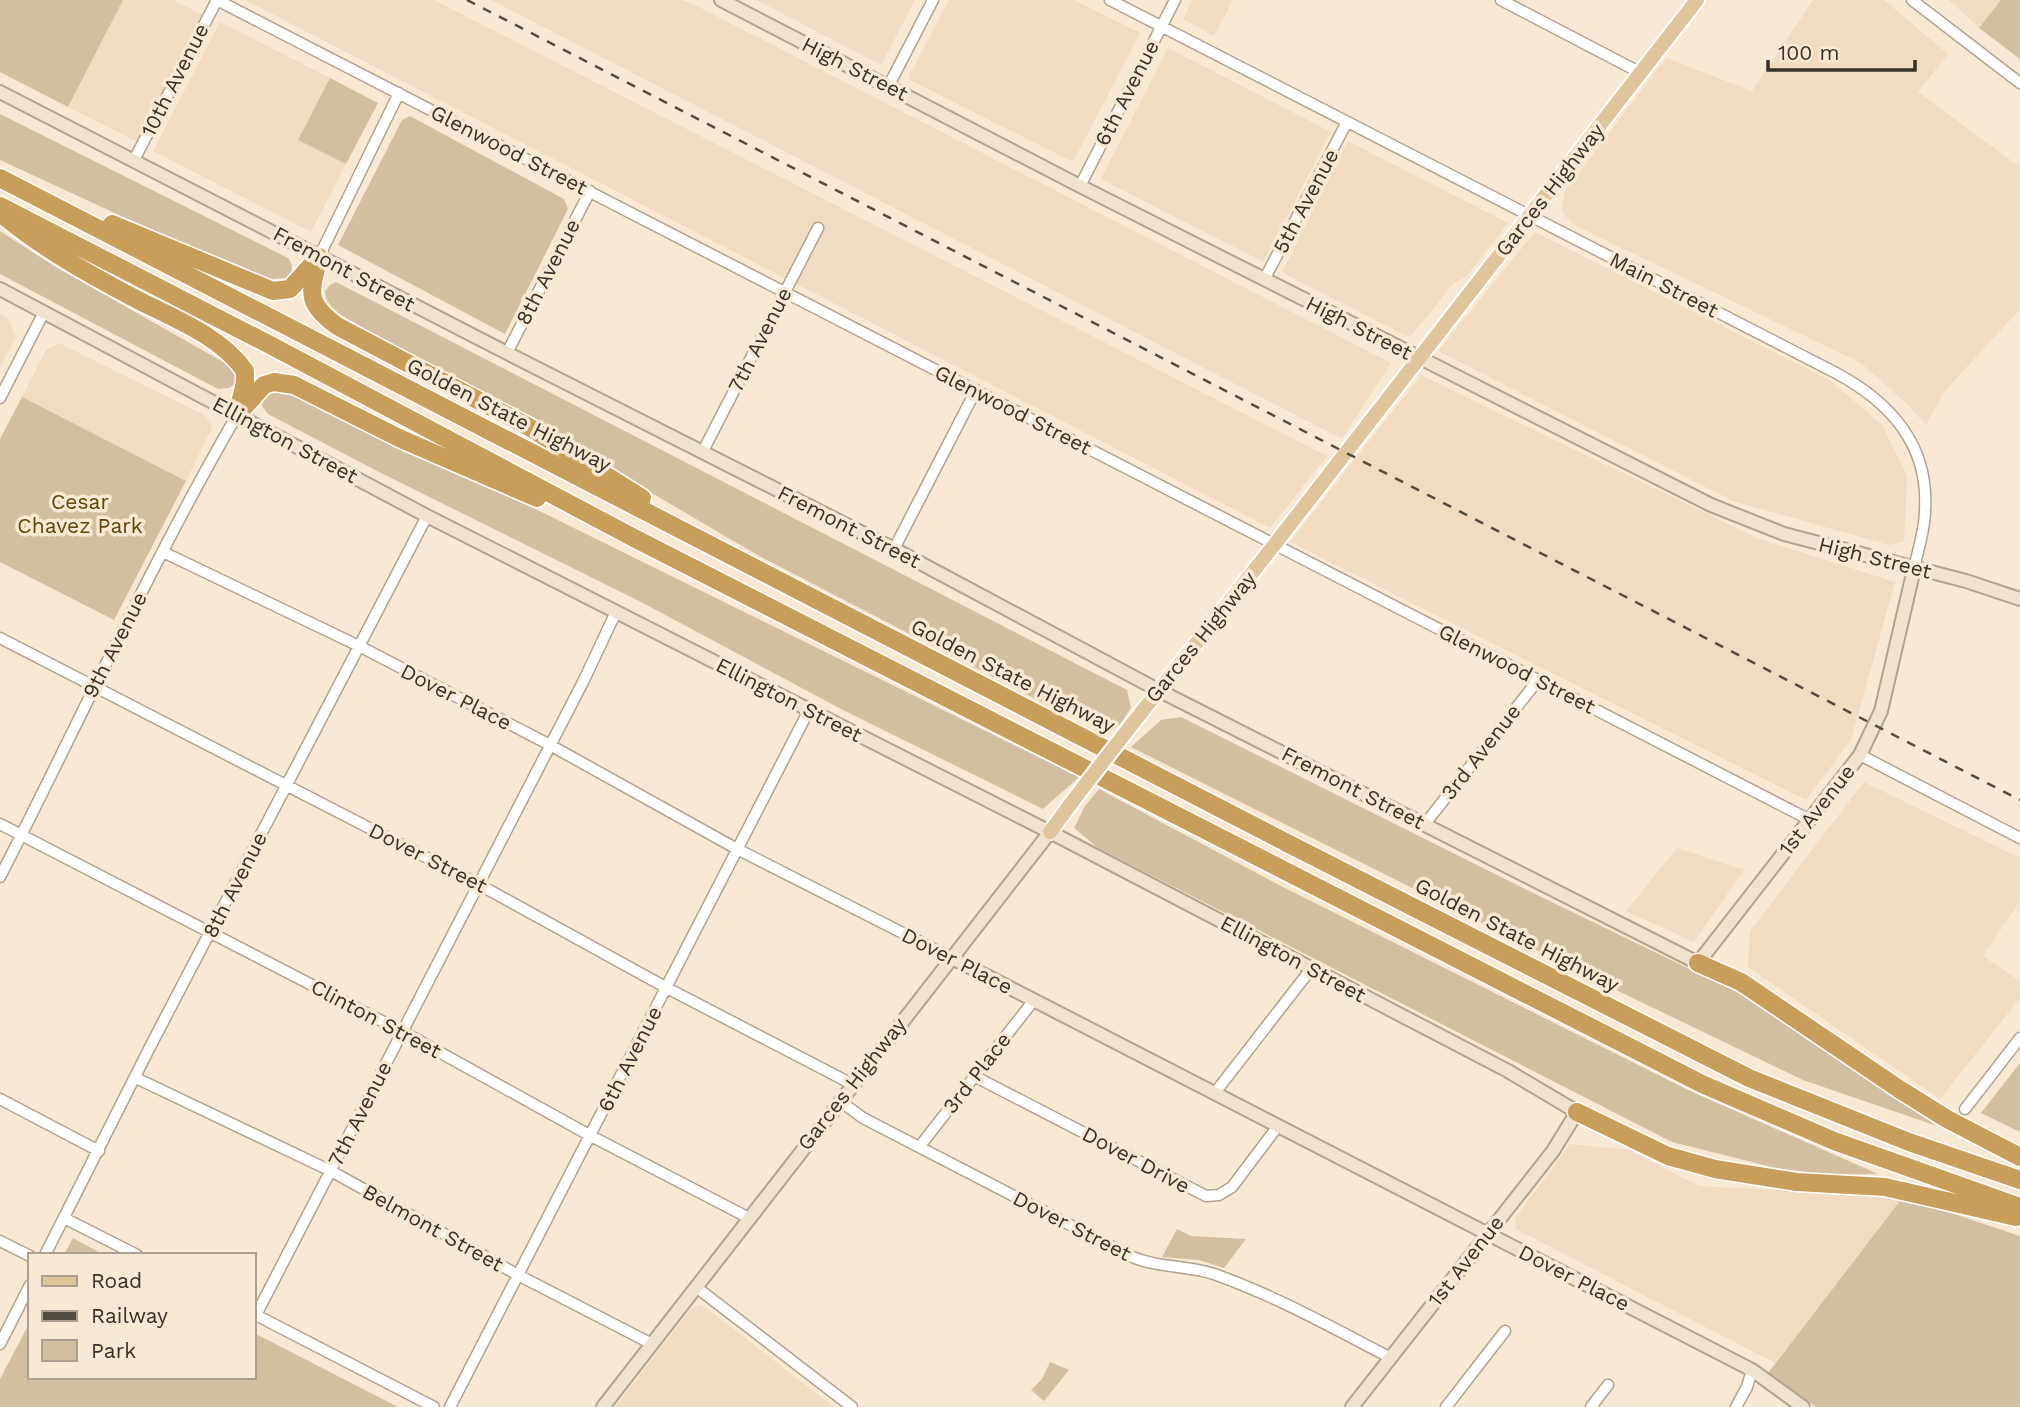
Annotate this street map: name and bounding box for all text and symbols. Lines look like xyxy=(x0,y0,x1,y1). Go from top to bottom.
street label: 10th Avenue xyxy=(135,19,214,141)
scale bar xyxy=(1768,28,1915,72)
street label: High Street xyxy=(798,31,913,106)
street label: 6th Avenue xyxy=(1089,36,1164,150)
text: 100 m xyxy=(1778,40,1840,65)
street label: Glenwood Street xyxy=(427,99,592,200)
street label: Garces Highway xyxy=(1490,118,1609,261)
street label: 5th Avenue xyxy=(1268,144,1344,257)
street label: 8th Avenue xyxy=(510,215,585,329)
street label: Fremont Street xyxy=(269,221,420,317)
street label: Main Street xyxy=(1606,246,1723,323)
street label: 7th Avenue xyxy=(722,283,797,396)
street label: High Street xyxy=(1302,290,1417,365)
street label: Golden State Highway xyxy=(403,352,616,477)
street label: Glenwood Street xyxy=(931,359,1096,460)
street label: Ellington Street xyxy=(208,391,362,488)
street label: Fremont Street xyxy=(774,480,925,573)
park label: Cesar Chavez Park xyxy=(17,489,143,538)
street label: High Street xyxy=(1816,531,1934,584)
street label: Garces Highway xyxy=(1140,566,1261,707)
street label: 9th Avenue xyxy=(77,588,152,702)
street label: Golden State Highway xyxy=(907,613,1120,738)
street label: Glenwood Street xyxy=(1435,618,1600,719)
street label: Ellington Street xyxy=(712,652,867,747)
street label: Dover Place xyxy=(397,658,516,735)
street label: 3rd Avenue xyxy=(1436,699,1526,804)
street label: Fremont Street xyxy=(1278,741,1429,834)
street label: 1st Avenue xyxy=(1773,759,1860,860)
street label: Dover Street xyxy=(365,817,492,898)
street label: 8th Avenue xyxy=(197,828,272,942)
street label: Golden State Highway xyxy=(1411,872,1624,997)
street label: Ellington Street xyxy=(1216,910,1370,1007)
street label: Dover Place xyxy=(898,922,1017,999)
street label: Clinton Street xyxy=(307,974,446,1063)
street label: 6th Avenue xyxy=(592,1002,667,1116)
street label: Garces Highway xyxy=(792,1012,911,1155)
street label: 3rd Place xyxy=(937,1027,1016,1118)
street label: 7th Avenue xyxy=(322,1057,397,1170)
street label: Dover Drive xyxy=(1078,1121,1194,1198)
street label: Belmont Street xyxy=(359,1179,508,1277)
street label: Dover Street xyxy=(1009,1185,1136,1266)
street label: 1st Avenue xyxy=(1422,1210,1509,1311)
street label: Dover Place xyxy=(1515,1239,1634,1316)
legend xyxy=(28,1253,256,1379)
text: Road xyxy=(91,1268,142,1293)
text: Railway xyxy=(91,1303,168,1328)
text: Park xyxy=(91,1338,136,1363)

